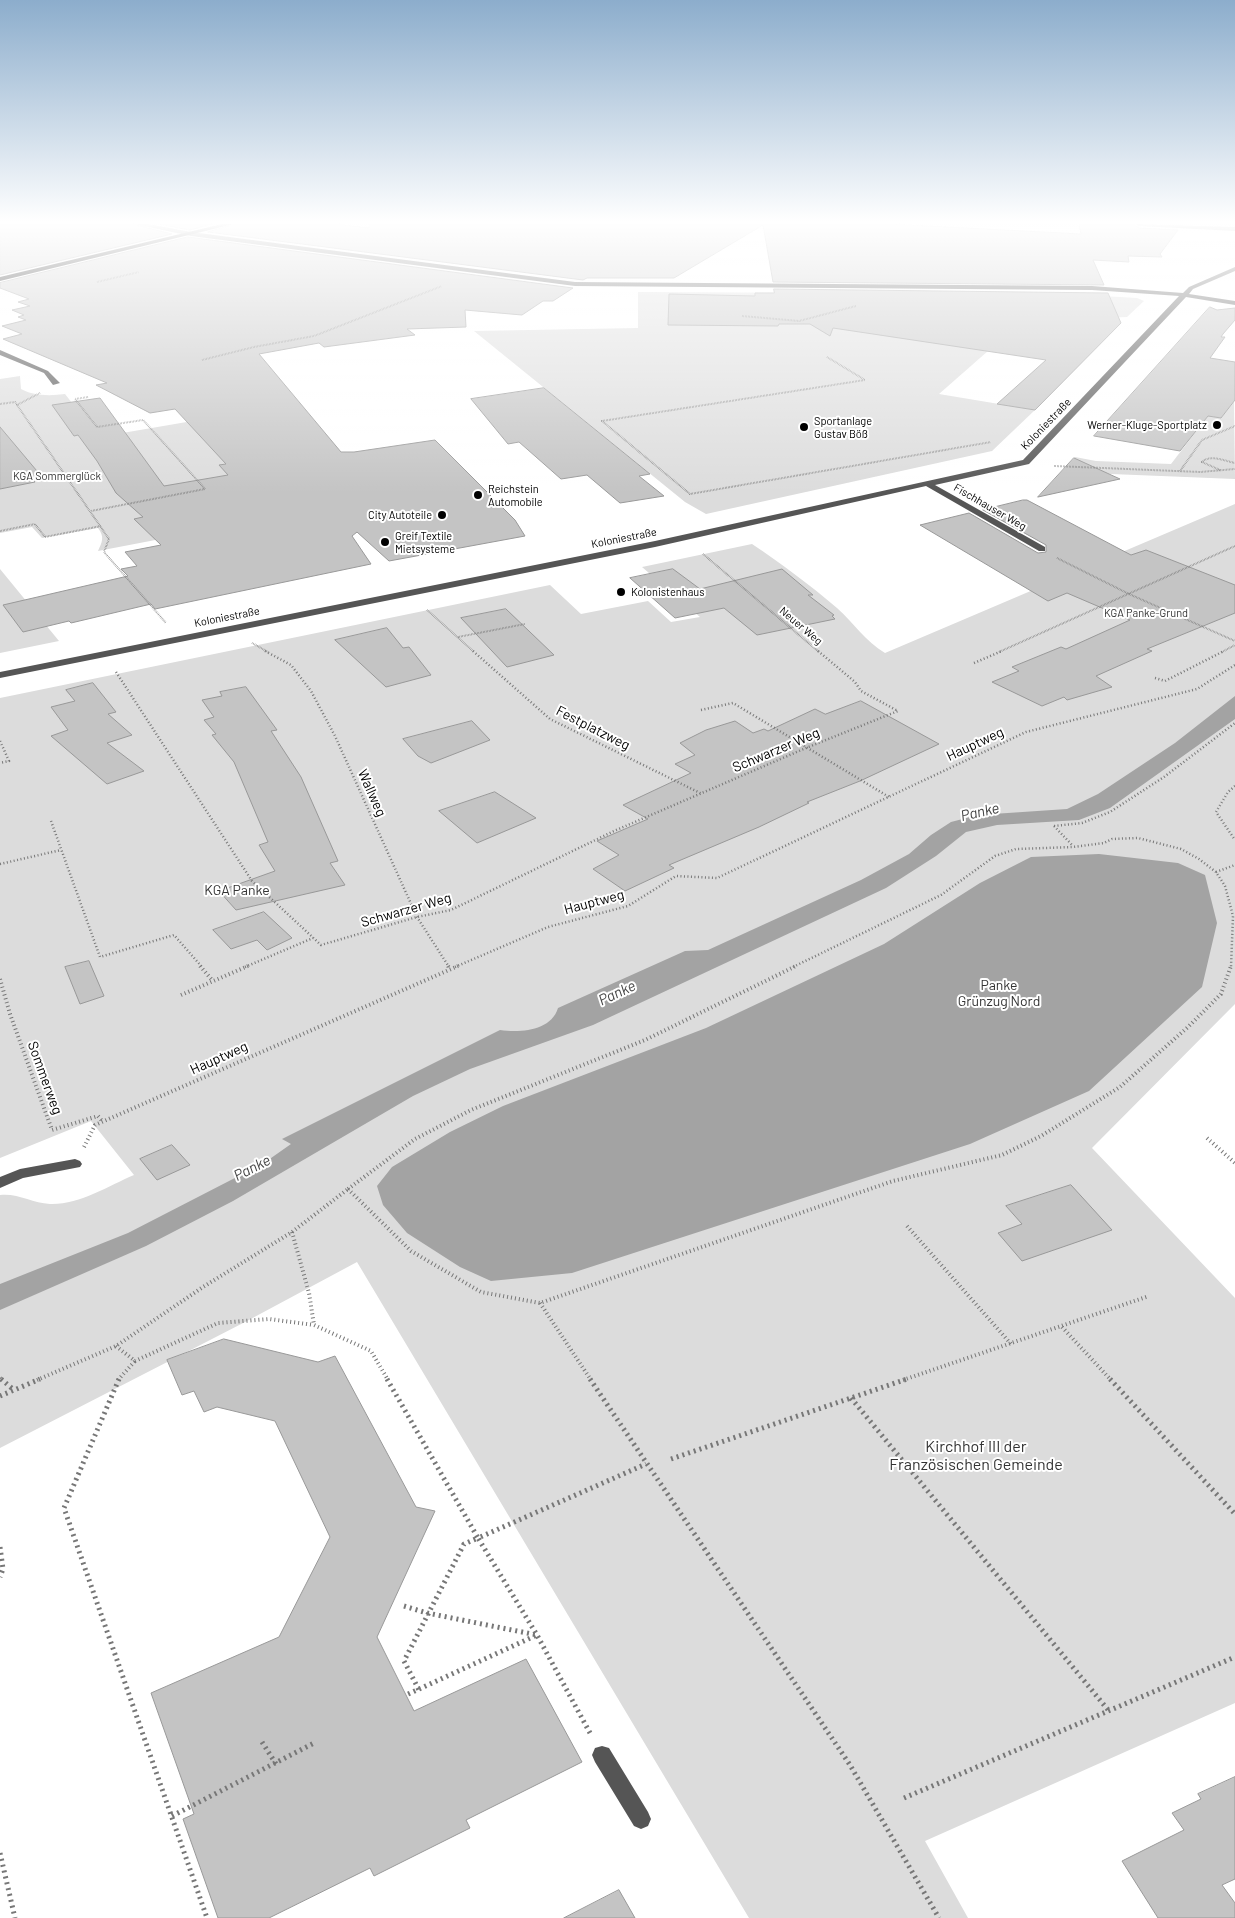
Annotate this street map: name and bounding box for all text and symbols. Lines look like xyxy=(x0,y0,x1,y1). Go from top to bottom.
street label: Koloniestraße xyxy=(1018,396,1074,452)
place label: Sportanlage Gustav Böß xyxy=(814,414,872,440)
place label: Werner-Kluge-Sportplatz xyxy=(1087,418,1207,432)
marker: Werner-Kluge-Sportplatz xyxy=(1211,419,1223,431)
marker: Sportanlage Gustav Böß xyxy=(798,421,810,433)
park label: KGA Sommerglück xyxy=(13,469,101,483)
street label: Fischhauser Weg xyxy=(951,481,1029,533)
place label: Reichstein Automobile xyxy=(488,482,543,508)
marker: Reichstein Automobile xyxy=(472,489,484,501)
place label: City Autoteile xyxy=(368,508,432,522)
marker: City Autoteile xyxy=(436,509,448,521)
street label: Koloniestraße xyxy=(590,525,658,551)
place label: Greif Textile Mietsysteme xyxy=(395,529,455,555)
marker: Greif Textile Mietsysteme xyxy=(379,536,391,548)
place label: Kolonistenhaus xyxy=(631,585,704,599)
marker: Kolonistenhaus xyxy=(615,586,627,598)
street label: Koloniestraße xyxy=(193,604,261,630)
street label: Neuer Weg xyxy=(777,604,825,648)
park label: KGA Panke-Grund xyxy=(1104,606,1188,620)
street label: Festplatzweg xyxy=(553,702,633,754)
street label: Hauptweg xyxy=(944,723,1006,765)
street label: Schwarzer Weg xyxy=(730,724,822,776)
street label: Wallweg xyxy=(354,767,390,819)
water label: Panke xyxy=(959,799,1001,825)
park label: KGA Panke xyxy=(204,882,270,898)
street label: Hauptweg xyxy=(562,886,626,918)
street label: Schwarzer Weg xyxy=(359,889,453,931)
water label: Panke xyxy=(596,977,638,1009)
park label: Panke Grünzug Nord xyxy=(958,977,1040,1010)
street label: Hauptweg xyxy=(188,1038,250,1078)
street label: Sommerweg xyxy=(24,1039,66,1117)
water label: Panke xyxy=(231,1151,273,1185)
park label: Kirchhof III der Französischen Gemeinde xyxy=(889,1437,1063,1475)

